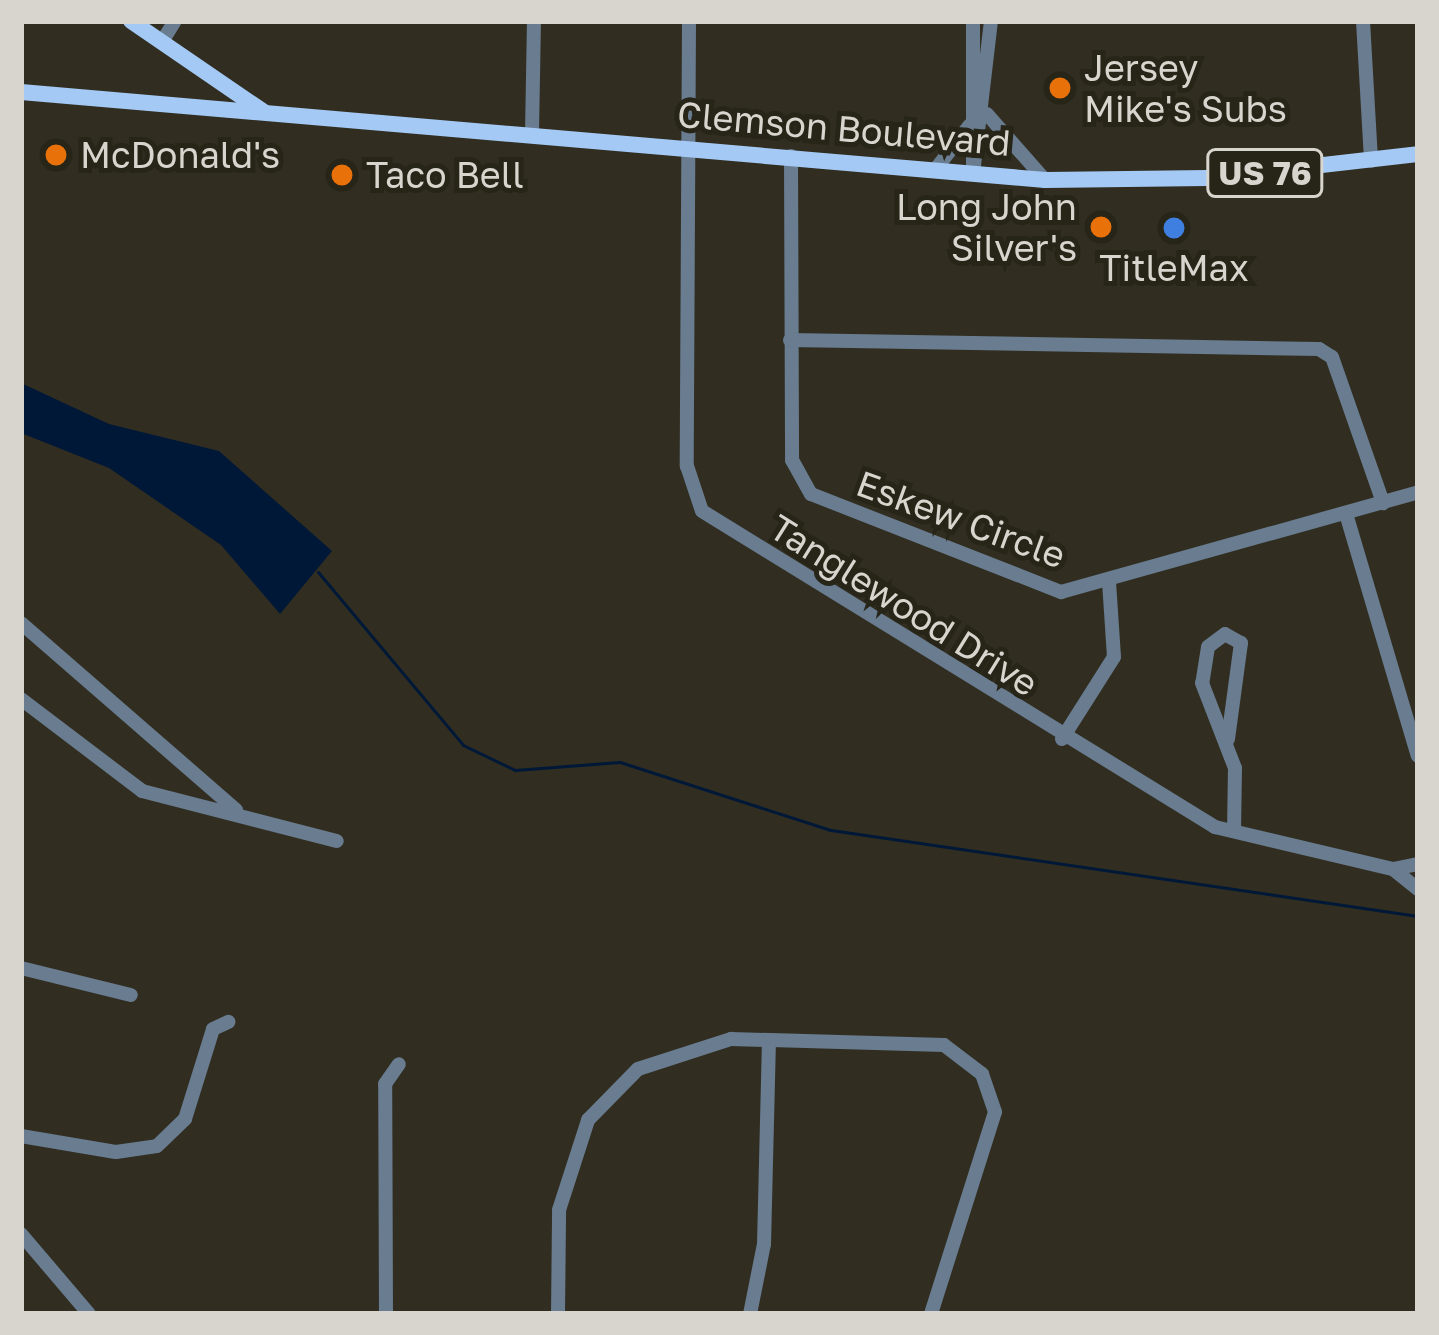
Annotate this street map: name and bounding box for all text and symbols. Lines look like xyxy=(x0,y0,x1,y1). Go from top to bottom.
place label: Jersey Mike's Subs xyxy=(1084,45,1287,130)
marker: Jersey Mike's Subs xyxy=(1047,75,1073,101)
street label: Clemson Boulevard xyxy=(676,92,1012,164)
place label: McDonald's xyxy=(80,133,280,177)
marker: McDonald's xyxy=(43,142,69,168)
road number: US 76 xyxy=(1205,146,1325,200)
place label: Taco Bell xyxy=(366,153,524,197)
marker: Taco Bell xyxy=(329,162,355,188)
place label: Long John Silver's xyxy=(896,184,1077,269)
marker: Long John Silver's xyxy=(1088,214,1114,240)
marker: TitleMax xyxy=(1161,215,1187,241)
place label: TitleMax xyxy=(1099,246,1249,290)
street label: Eskew Circle xyxy=(851,461,1071,577)
street label: Tanglewood Drive xyxy=(762,505,1046,705)

